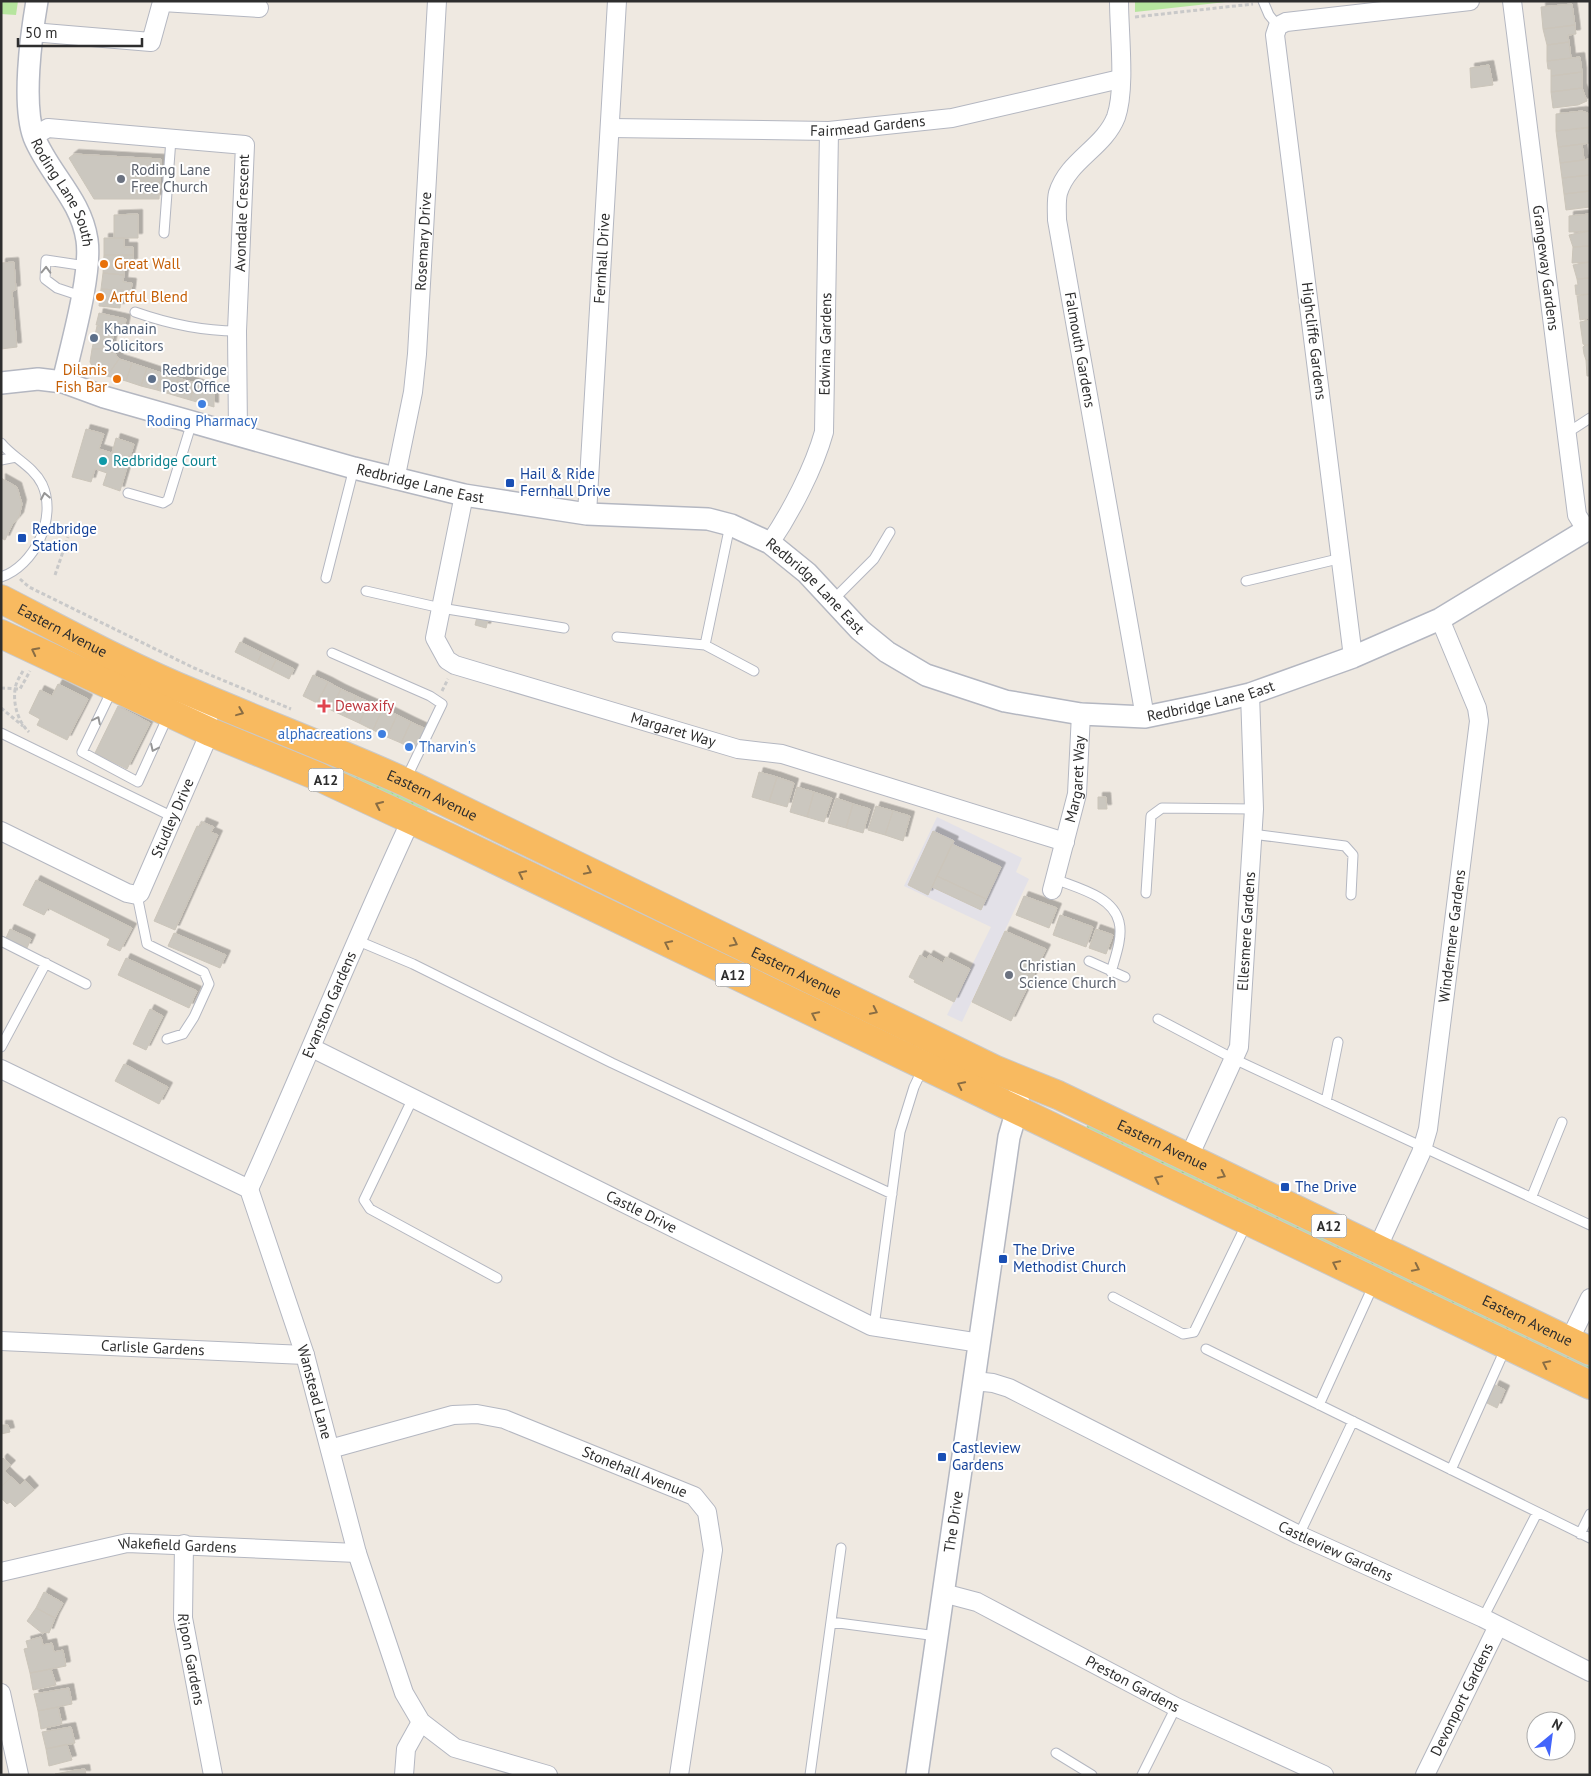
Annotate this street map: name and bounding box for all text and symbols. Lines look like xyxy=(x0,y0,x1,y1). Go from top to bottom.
scale bar xyxy=(18,15,141,47)
text: 50 m xyxy=(25,23,58,42)
street label: Fairmead Gardens xyxy=(810,111,926,140)
street label: Roding Lane South xyxy=(27,135,98,247)
street label: Avondale Crescent xyxy=(230,154,253,272)
place label: Roding Lane Free Church xyxy=(131,160,210,196)
marker: Roding Lane Free Church xyxy=(115,173,127,185)
street label: Rosemary Drive xyxy=(411,191,435,291)
street label: Grangeway Gardens xyxy=(1529,204,1564,332)
street label: Fernhall Drive xyxy=(589,213,614,304)
place label: Great Wall xyxy=(114,254,181,273)
marker: Great Wall xyxy=(98,258,110,270)
one-way arrow xyxy=(40,266,51,274)
street label: Highcliffe Gardens xyxy=(1298,281,1331,401)
place label: Artful Blend xyxy=(110,287,188,306)
street label: Falmouth Gardens xyxy=(1061,290,1100,409)
marker: Artful Blend xyxy=(94,291,106,303)
street label: Edwina Gardens xyxy=(815,292,835,395)
place label: Khanain Solicitors xyxy=(104,319,164,355)
marker: Khanain Solicitors xyxy=(88,332,100,344)
place label: Dilanis Fish Bar xyxy=(55,360,107,396)
place label: Redbridge Post Office xyxy=(162,360,230,396)
marker: Dilanis Fish Bar xyxy=(111,373,123,385)
marker: Redbridge Post Office xyxy=(146,373,158,385)
marker: Roding Pharmacy xyxy=(196,398,208,410)
place label: Roding Pharmacy xyxy=(147,411,257,430)
place label: Redbridge Court xyxy=(113,451,217,470)
marker: Redbridge Court xyxy=(97,455,109,467)
street label: Redbridge Lane East xyxy=(355,459,485,507)
place label: Hail & Ride Fernhall Drive xyxy=(520,464,611,500)
marker: Hail & Ride Fernhall Drive xyxy=(504,477,516,489)
one-way arrow xyxy=(40,491,50,500)
place label: Redbridge Station xyxy=(32,519,97,555)
marker: Redbridge Station xyxy=(16,532,28,544)
street label: Redbridge Lane East xyxy=(762,533,869,638)
street label: Eastern Avenue xyxy=(15,599,110,661)
one-way arrow xyxy=(31,647,40,657)
street label: Redbridge Lane East xyxy=(1145,676,1277,725)
place label: Dewaxify xyxy=(335,696,394,715)
marker: Dewaxify xyxy=(317,699,331,713)
one-way arrow xyxy=(235,706,244,716)
street label: Margaret Way xyxy=(629,708,718,751)
one-way arrow xyxy=(91,716,101,725)
place label: alphacreations xyxy=(278,724,372,743)
marker: alphacreations xyxy=(376,728,388,740)
street label: Margaret Way xyxy=(1060,735,1089,824)
place label: Tharvin's xyxy=(419,737,476,756)
marker: Tharvin's xyxy=(403,741,415,753)
one-way arrow xyxy=(149,743,160,752)
street label: Eastern Avenue xyxy=(384,765,481,825)
road number: A12 xyxy=(308,768,344,792)
street label: Studley Drive xyxy=(146,775,198,861)
one-way arrow xyxy=(375,801,384,812)
one-way arrow xyxy=(583,865,592,875)
street label: Windermere Gardens xyxy=(1434,868,1469,1004)
one-way arrow xyxy=(518,870,527,880)
street label: Ellesmere Gardens xyxy=(1233,871,1259,991)
one-way arrow xyxy=(729,937,738,947)
one-way arrow xyxy=(664,940,673,950)
street label: Eastern Avenue xyxy=(748,942,845,1002)
street label: Evanston Gardens xyxy=(297,948,360,1061)
place label: Christian Science Church xyxy=(1019,956,1117,992)
road number: A12 xyxy=(716,964,750,986)
marker: Christian Science Church xyxy=(1003,969,1015,981)
one-way arrow xyxy=(868,1004,877,1014)
one-way arrow xyxy=(811,1010,820,1021)
one-way arrow xyxy=(957,1081,966,1091)
street label: Eastern Avenue xyxy=(1114,1115,1211,1175)
one-way arrow xyxy=(1217,1169,1226,1179)
one-way arrow xyxy=(1154,1174,1163,1185)
place label: The Drive xyxy=(1295,1177,1357,1196)
marker: The Drive xyxy=(1279,1181,1291,1193)
street label: Castle Drive xyxy=(603,1186,680,1237)
road number: A12 xyxy=(1312,1214,1346,1238)
place label: The Drive Methodist Church xyxy=(1013,1240,1126,1276)
marker: The Drive Methodist Church xyxy=(997,1253,1009,1265)
one-way arrow xyxy=(1332,1260,1341,1270)
one-way arrow xyxy=(1411,1262,1420,1272)
street label: Eastern Avenue xyxy=(1479,1291,1576,1350)
street label: Carlisle Gardens xyxy=(101,1336,205,1359)
street label: Wanstead Lane xyxy=(293,1342,337,1441)
one-way arrow xyxy=(1542,1360,1551,1370)
place label: Castleview Gardens xyxy=(952,1438,1021,1474)
street label: Stonehall Avenue xyxy=(579,1442,690,1501)
marker: Castleview Gardens xyxy=(936,1451,948,1463)
street label: The Drive xyxy=(939,1490,967,1554)
street label: Castleview Gardens xyxy=(1275,1516,1396,1585)
street label: Wakefield Gardens xyxy=(117,1532,237,1557)
street label: Ripon Gardens xyxy=(174,1613,209,1707)
street label: Devonport Gardens xyxy=(1426,1640,1497,1759)
street label: Preston Gardens xyxy=(1082,1651,1183,1716)
north arrow xyxy=(1526,1711,1576,1761)
text: N xyxy=(1549,1715,1566,1735)

